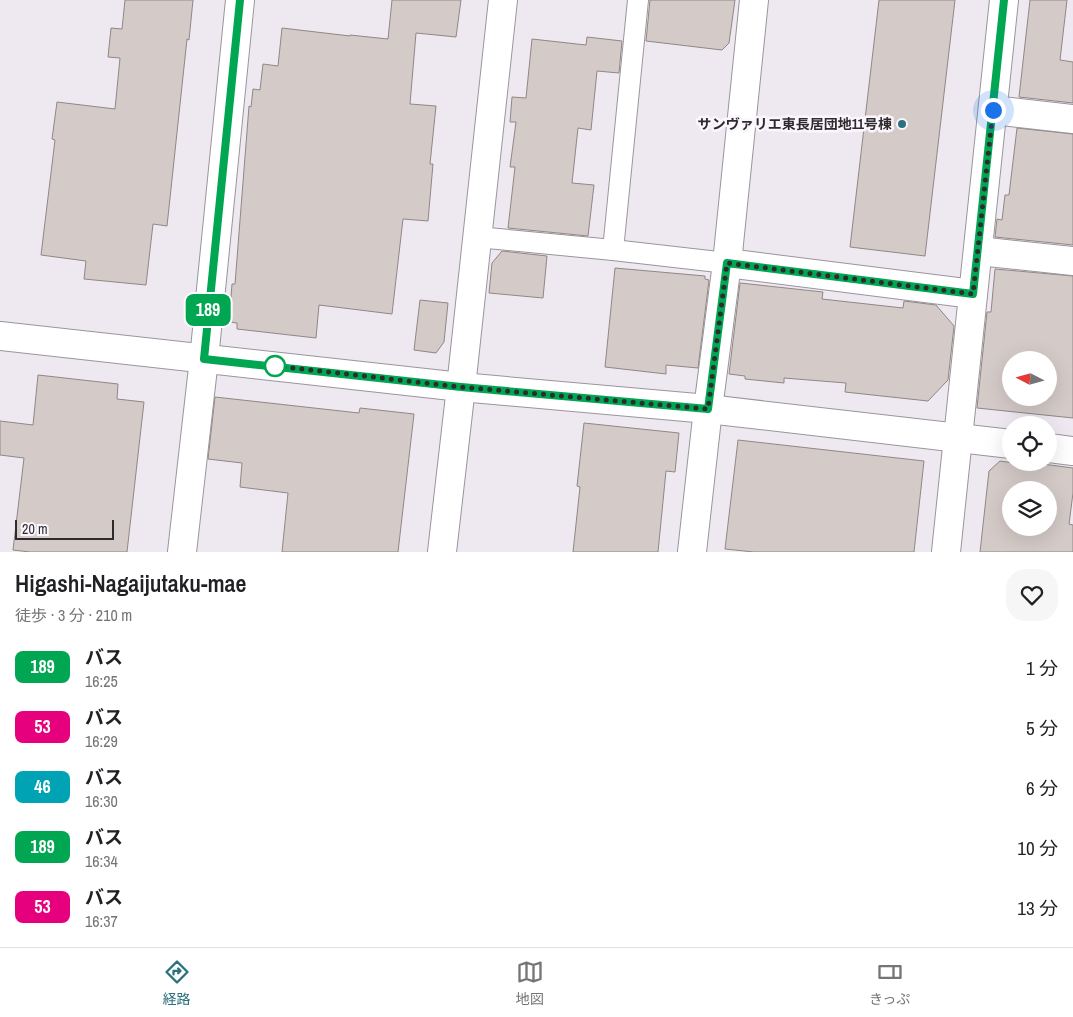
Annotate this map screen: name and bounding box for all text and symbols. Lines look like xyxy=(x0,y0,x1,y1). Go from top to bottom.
your location xyxy=(981,98,1006,123)
place label: サンヴァリエ東長居団地11号棟 xyxy=(698,115,892,133)
marker: サンヴァリエ東長居団地11号棟 xyxy=(896,118,908,130)
line badge: 189 xyxy=(179,294,237,326)
text: 189 xyxy=(196,297,220,322)
north arrow xyxy=(1002,351,1058,406)
map controls xyxy=(1002,351,1057,536)
unlabelled marker xyxy=(264,355,286,377)
button: locate xyxy=(1002,416,1057,471)
button: layers xyxy=(1002,481,1057,536)
scale bar xyxy=(15,517,114,540)
text: 20 m xyxy=(22,520,48,538)
text: Higashi-Nagaijutaku-mae xyxy=(15,567,246,599)
button: heart xyxy=(1006,569,1058,621)
text: 徒歩 · 3 分 · 210 m xyxy=(15,604,132,626)
text: バス xyxy=(85,644,123,670)
text: 189 xyxy=(30,654,55,679)
text: 1 分 xyxy=(1026,655,1058,681)
text: 16:25 xyxy=(85,670,118,692)
text: バス xyxy=(85,704,123,730)
text: 53 xyxy=(34,714,51,739)
text: 5 分 xyxy=(1026,715,1058,741)
text: 16:29 xyxy=(85,730,118,752)
text: バス xyxy=(85,764,123,790)
text: 46 xyxy=(34,774,51,799)
text: 6 分 xyxy=(1026,775,1058,801)
text: 16:30 xyxy=(85,790,118,812)
text: バス xyxy=(85,824,123,850)
text: 189 xyxy=(30,834,55,859)
text: 10 分 xyxy=(1017,835,1058,861)
text: 16:34 xyxy=(85,850,118,872)
text: バス xyxy=(85,884,123,910)
text: 53 xyxy=(34,894,51,919)
text: 13 分 xyxy=(1017,895,1058,921)
text: 16:37 xyxy=(85,910,118,932)
tab: 経路 xyxy=(163,958,191,1008)
tab: 地図 xyxy=(516,958,544,1008)
tab: きっぷ xyxy=(869,958,910,1008)

